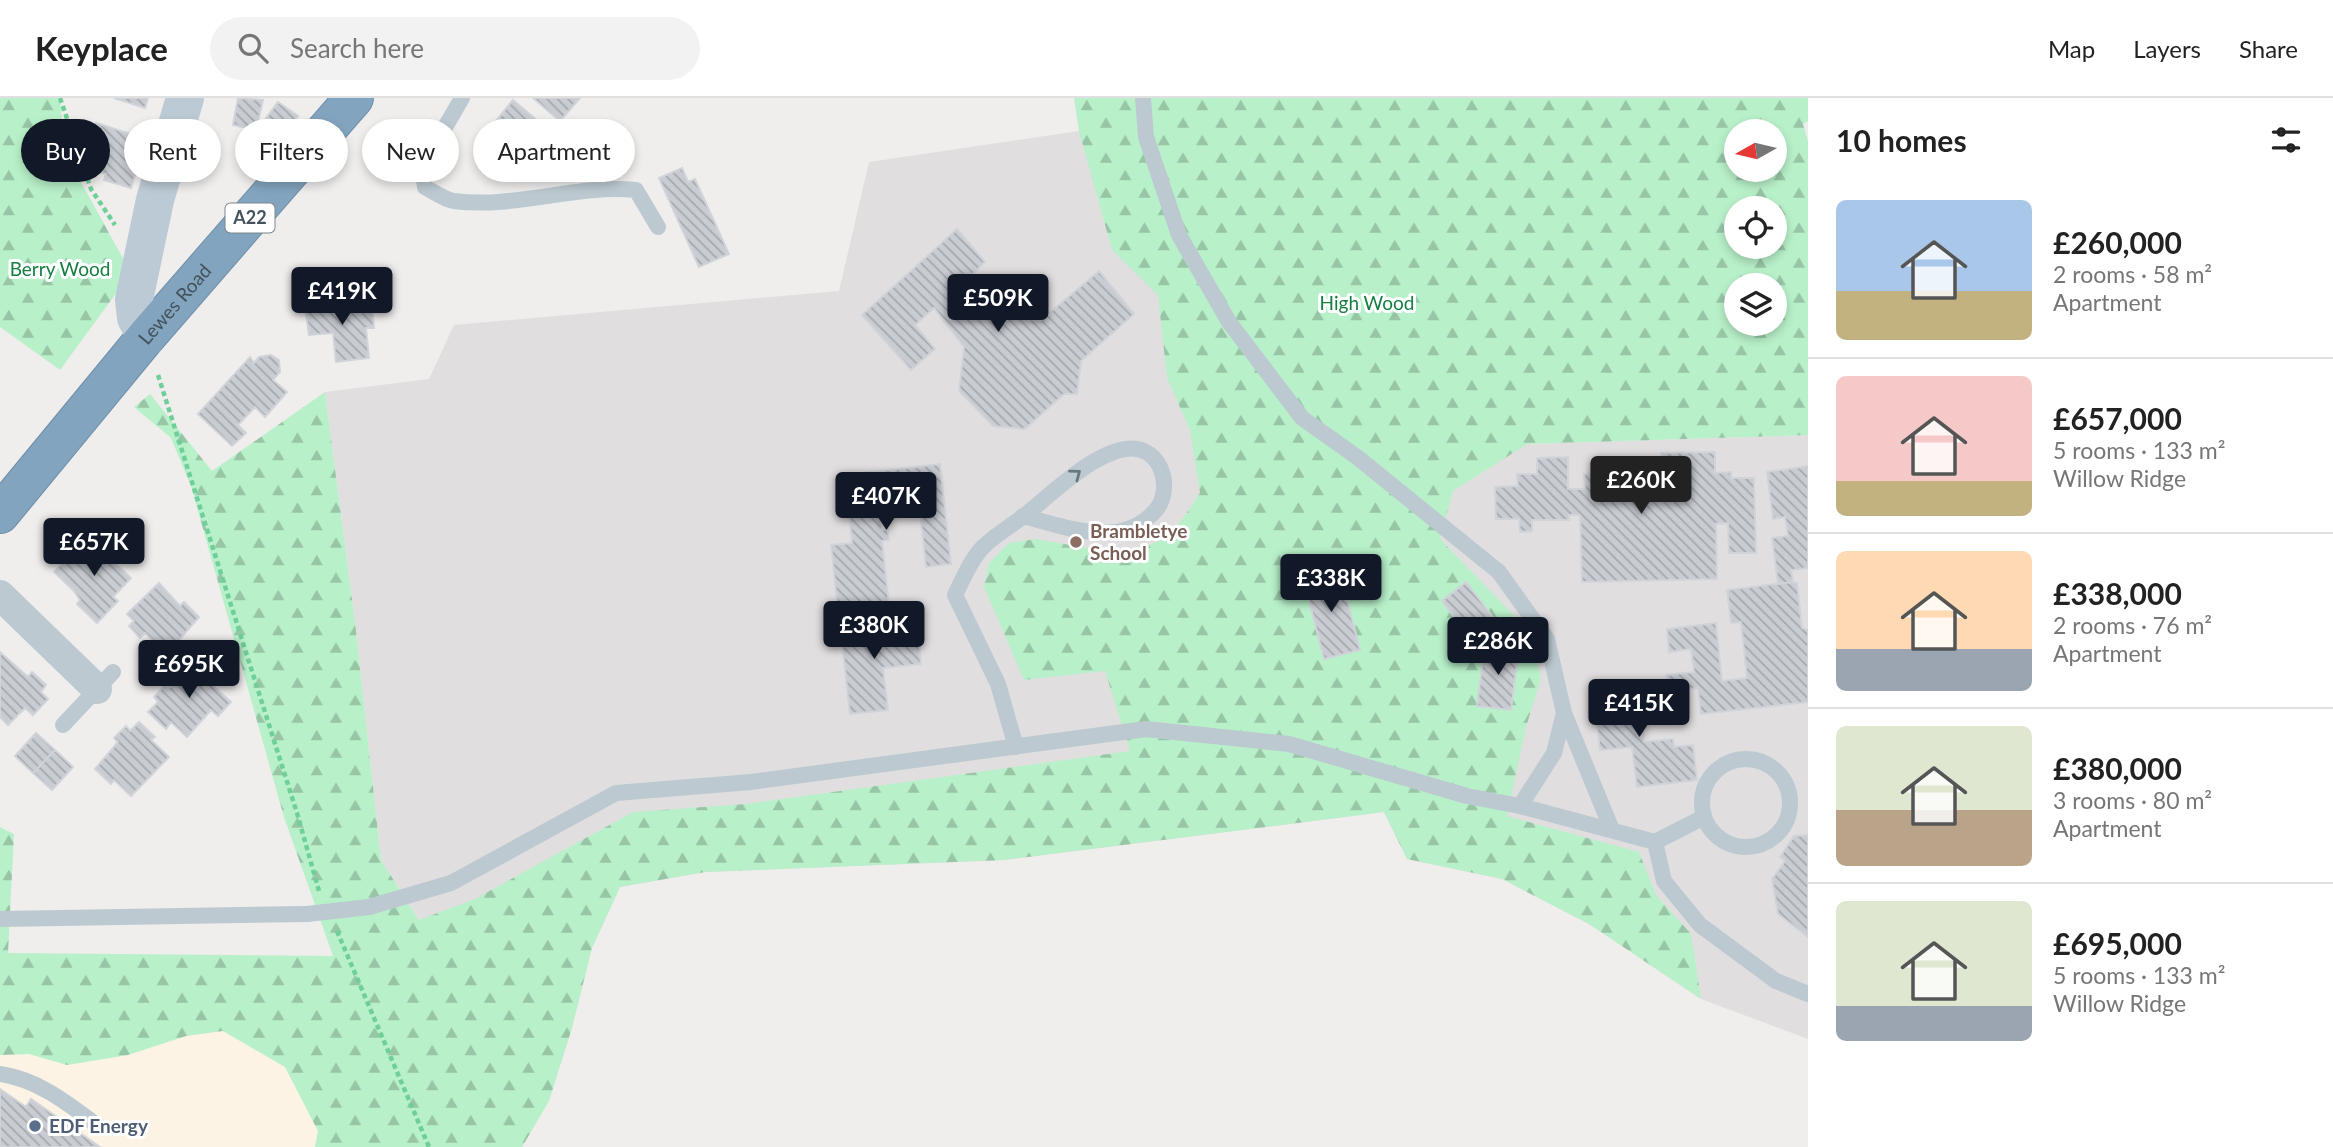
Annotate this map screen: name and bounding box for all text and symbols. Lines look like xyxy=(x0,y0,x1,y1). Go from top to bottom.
search box xyxy=(210,17,700,80)
text: Keyplace xyxy=(35,28,168,68)
icon: search xyxy=(234,29,272,67)
text: Search here xyxy=(290,32,424,64)
text: Map xyxy=(2048,34,2095,63)
text: Layers xyxy=(2133,34,2201,63)
text: Share xyxy=(2239,34,2298,63)
chip: Buy xyxy=(21,119,110,182)
chip: Rent xyxy=(124,119,221,182)
chip: Filters xyxy=(235,119,348,182)
chip: New xyxy=(362,119,459,182)
chip: Apartment xyxy=(473,119,635,182)
north arrow xyxy=(1724,119,1787,182)
map controls xyxy=(1724,119,1787,336)
icon: filters xyxy=(2267,121,2305,159)
text: 10 homes xyxy=(1836,122,1967,158)
button: locate xyxy=(1724,196,1787,259)
road number: A22 xyxy=(226,204,274,232)
text: £260,000 xyxy=(2053,224,2182,260)
icon: home xyxy=(1892,228,1976,312)
park label: Berry Wood xyxy=(10,257,110,280)
street label: Lewes Road xyxy=(133,259,215,349)
text: 2 rooms · 58 m² xyxy=(2053,260,2212,288)
pin: £419K xyxy=(293,268,391,327)
button: layers xyxy=(1724,273,1787,336)
pin: £509K xyxy=(949,274,1047,334)
text: £419K xyxy=(307,276,377,304)
text: £509K xyxy=(963,283,1033,311)
text: Apartment xyxy=(2053,288,2161,316)
park label: High Wood xyxy=(1320,291,1414,314)
text: £657,000 xyxy=(2053,400,2182,436)
icon: home xyxy=(1892,404,1976,488)
text: 5 rooms · 133 m² xyxy=(2053,436,2225,464)
pin: £260K xyxy=(1592,456,1690,516)
text: Willow Ridge xyxy=(2053,464,2186,492)
text: £260K xyxy=(1606,465,1676,493)
one-way arrow xyxy=(1068,469,1081,482)
pin: £407K xyxy=(837,472,935,532)
text: £407K xyxy=(851,481,921,509)
pin: £657K xyxy=(45,518,143,578)
place label: Brambletye School xyxy=(1090,519,1187,564)
text: £657K xyxy=(59,527,129,555)
marker: Brambletye School xyxy=(1068,534,1084,550)
pin: £338K xyxy=(1282,554,1380,614)
text: £338K xyxy=(1296,563,1366,591)
text: £338,000 xyxy=(2053,575,2182,611)
icon: home xyxy=(1892,579,1976,663)
pin: £380K xyxy=(825,602,923,661)
text: £380K xyxy=(839,610,909,638)
text: 2 rooms · 76 m² xyxy=(2053,611,2212,639)
pin: £286K xyxy=(1449,618,1547,677)
text: £286K xyxy=(1463,626,1533,654)
text: Apartment xyxy=(2053,639,2161,667)
pin: £695K xyxy=(140,640,238,700)
text: £695K xyxy=(154,649,224,677)
pin: £415K xyxy=(1590,680,1688,739)
text: £415K xyxy=(1604,688,1674,716)
text: £380,000 xyxy=(2053,750,2182,786)
icon: home xyxy=(1892,754,1976,838)
text: 3 rooms · 80 m² xyxy=(2053,786,2212,814)
text: Apartment xyxy=(2053,814,2161,842)
text: £695,000 xyxy=(2053,925,2182,961)
icon: home xyxy=(1892,929,1976,1013)
text: 5 rooms · 133 m² xyxy=(2053,961,2225,989)
text: Willow Ridge xyxy=(2053,989,2186,1017)
place label: EDF Energy xyxy=(49,1114,149,1137)
marker: EDF Energy xyxy=(27,1118,43,1134)

